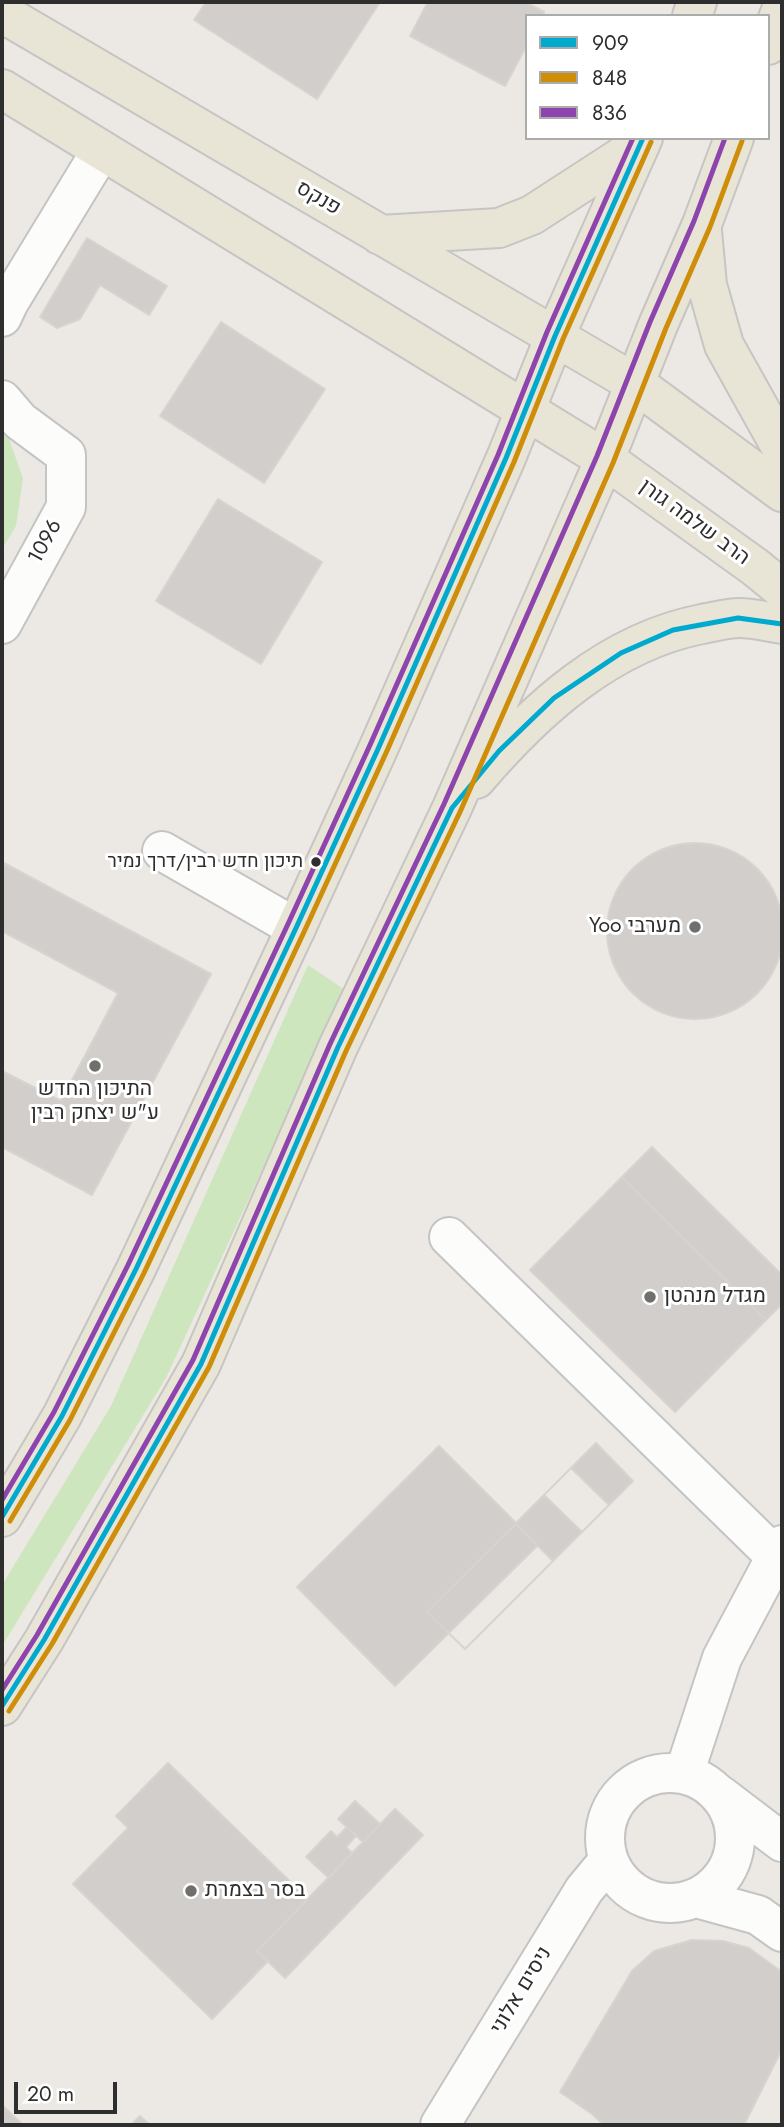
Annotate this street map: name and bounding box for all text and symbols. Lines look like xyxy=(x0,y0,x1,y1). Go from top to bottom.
legend xyxy=(525,14,770,140)
text: 909 xyxy=(592,28,629,58)
text: 848 xyxy=(592,63,627,93)
text: 836 xyxy=(592,98,627,128)
street label: פנקס xyxy=(291,176,345,222)
street label: הרב שלמה גורן xyxy=(634,475,754,571)
street label: 1096 xyxy=(24,516,68,568)
place label: תיכון חדש רבין/דרך נמיר xyxy=(108,851,303,873)
marker: תיכון חדש רבין/דרך נמיר xyxy=(309,855,323,869)
place label: Yoo מערבי xyxy=(589,914,681,940)
marker: Yoo מערבי xyxy=(687,919,703,935)
marker: התיכון החדש ע"ש יצחק רבין xyxy=(87,1058,103,1074)
place label: התיכון החדש ע"ש יצחק רבין xyxy=(31,1077,159,1127)
place label: מגדל מנהטן xyxy=(664,1284,766,1310)
marker: מגדל מנהטן xyxy=(642,1289,658,1305)
place label: בסר בצמרת xyxy=(205,1878,305,1904)
marker: בסר בצמרת xyxy=(183,1883,199,1899)
street label: ניסים אלוני xyxy=(486,1943,558,2039)
scale bar xyxy=(18,2068,121,2112)
text: 20 m xyxy=(27,2079,74,2109)

